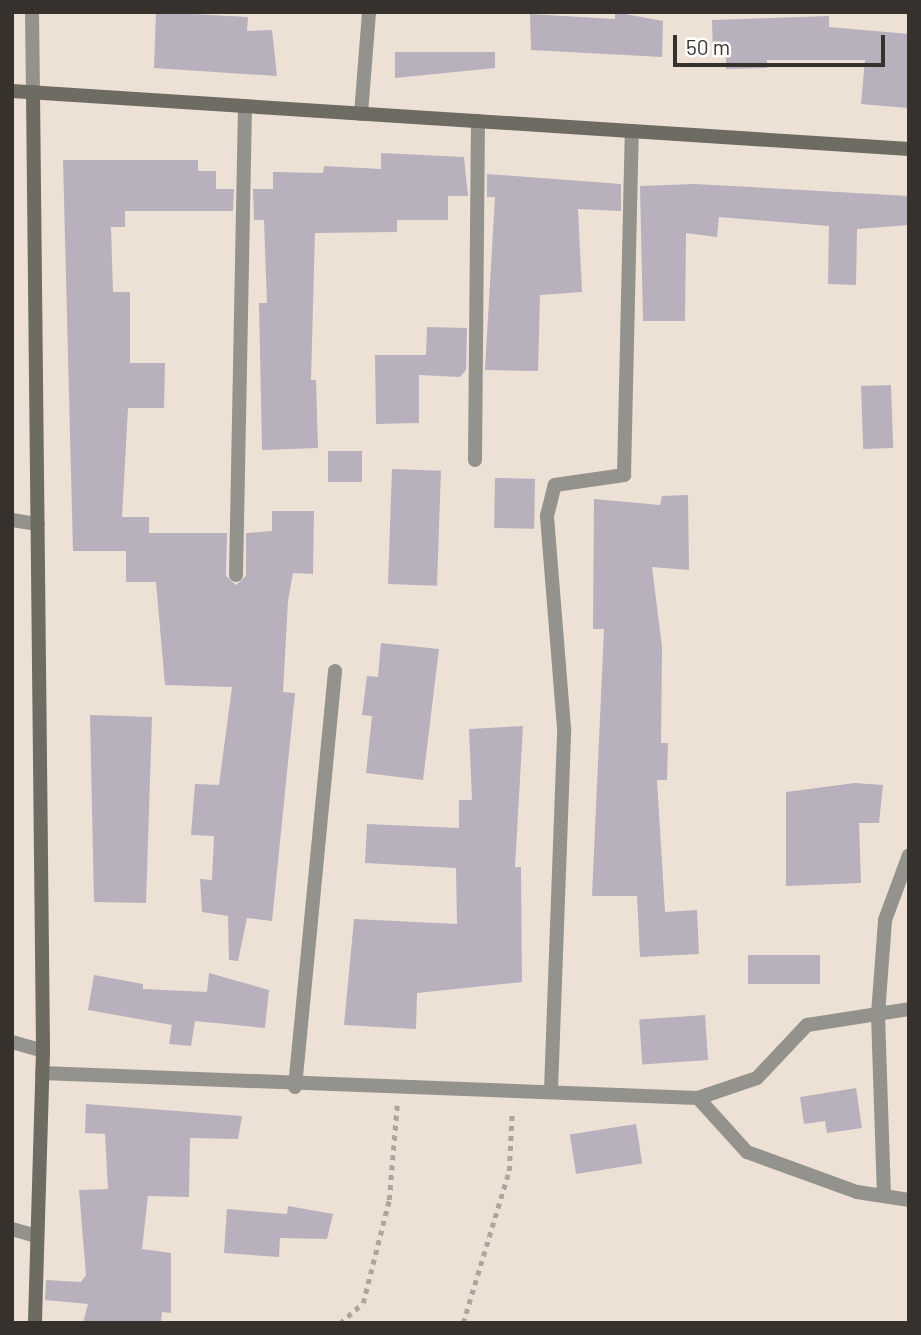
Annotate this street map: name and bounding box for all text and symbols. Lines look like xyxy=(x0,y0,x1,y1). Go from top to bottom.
scale bar xyxy=(676,21,888,65)
text: 50 m xyxy=(686,34,730,59)

